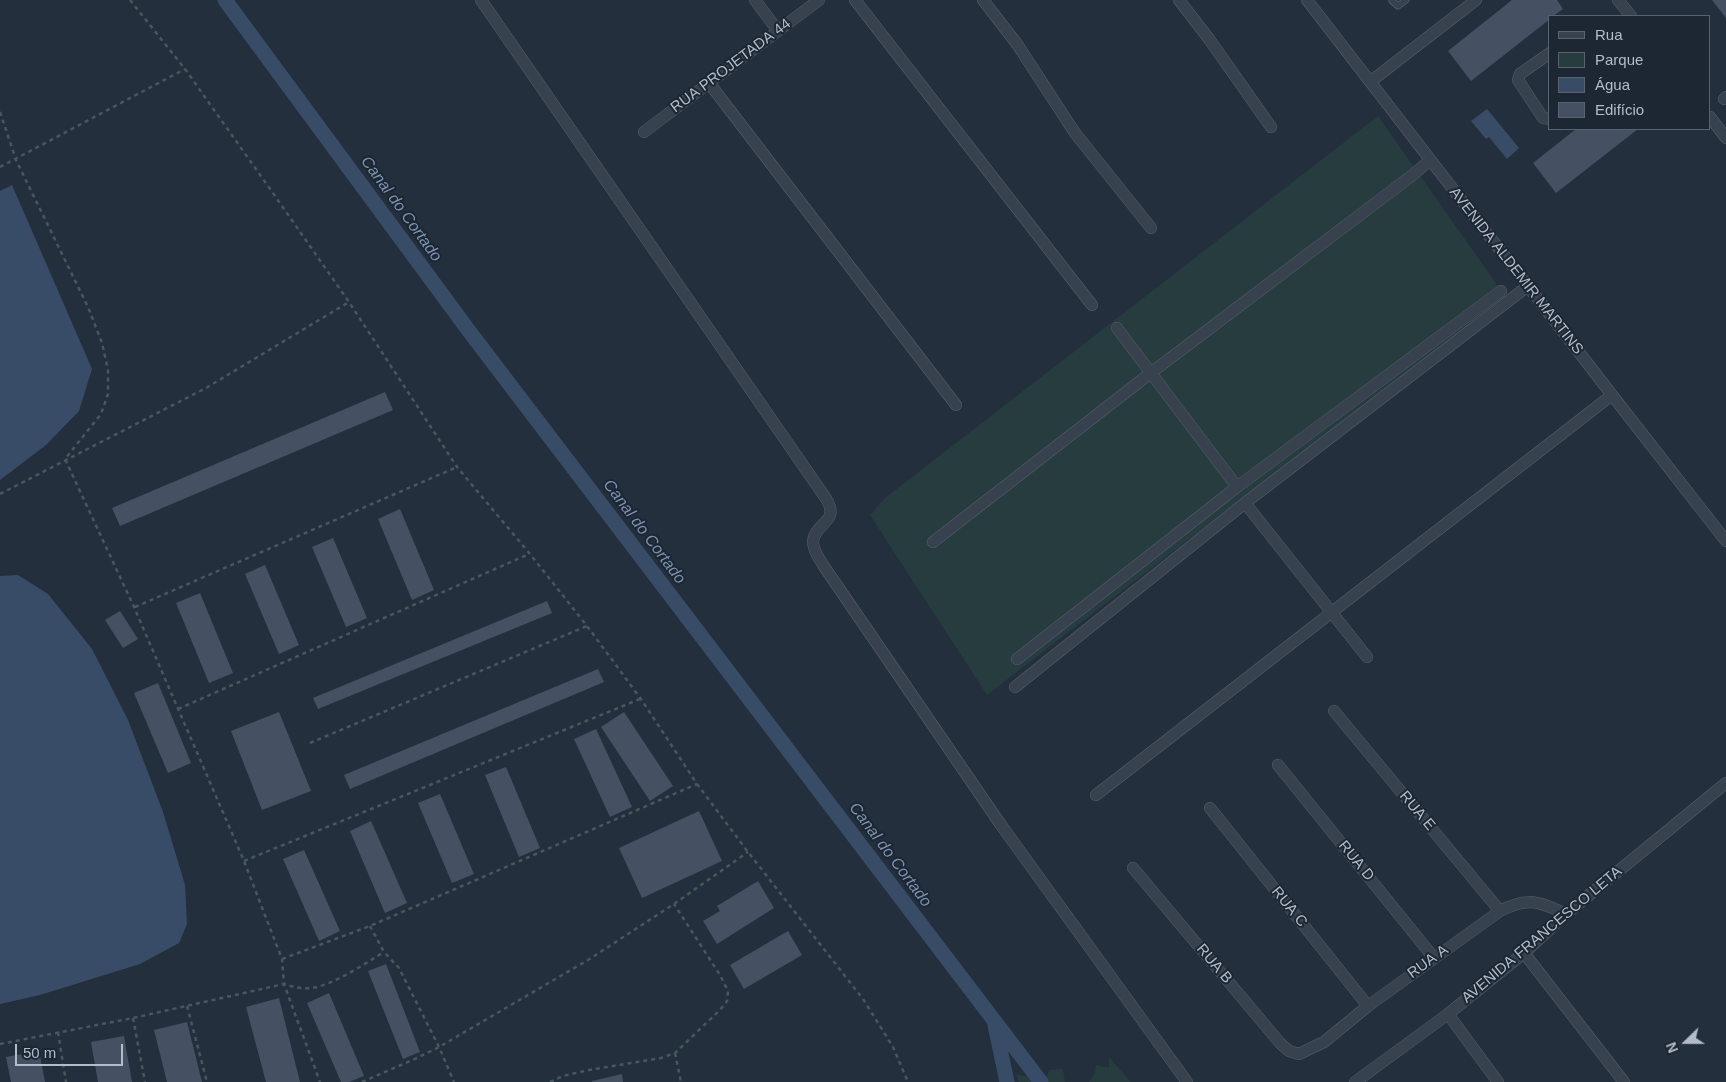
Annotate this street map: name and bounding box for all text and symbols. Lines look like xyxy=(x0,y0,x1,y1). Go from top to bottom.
street label: RUA PROJETADA 44 xyxy=(667,15,795,117)
legend xyxy=(1548,15,1711,130)
text: Rua xyxy=(1595,26,1623,43)
text: Parque xyxy=(1595,51,1643,68)
text: Água xyxy=(1595,76,1630,93)
text: Edifício xyxy=(1595,101,1644,118)
water label: Canal do Cortado xyxy=(356,153,446,265)
street label: AVENIDA ALDEMIR MARTINS xyxy=(1445,184,1587,358)
water label: Canal do Cortado xyxy=(599,476,689,588)
street label: RUA E xyxy=(1395,788,1439,834)
water label: Canal do Cortado xyxy=(845,799,935,911)
street label: RUA D xyxy=(1334,837,1378,885)
street label: AVENIDA FRANCESCO LETA xyxy=(1458,863,1626,1007)
street label: RUA C xyxy=(1267,883,1311,931)
street label: RUA B xyxy=(1192,941,1236,987)
street label: RUA A xyxy=(1404,941,1452,983)
north arrow xyxy=(1661,1017,1711,1067)
scale bar xyxy=(18,1034,125,1066)
text: N xyxy=(1663,1040,1681,1055)
text: 50 m xyxy=(23,1044,56,1061)

